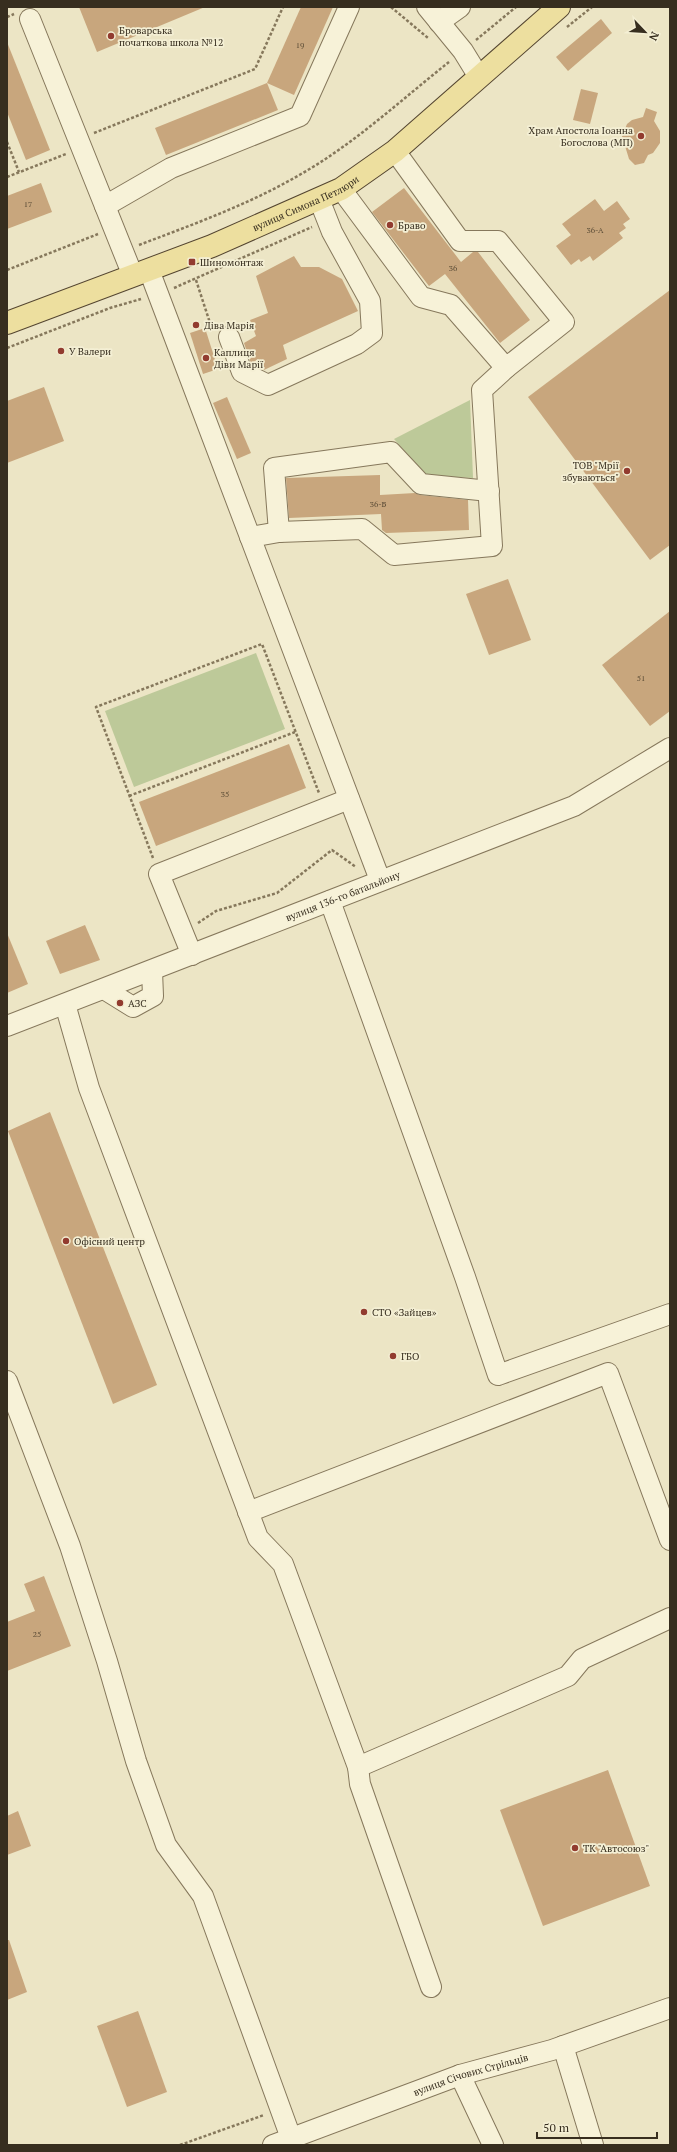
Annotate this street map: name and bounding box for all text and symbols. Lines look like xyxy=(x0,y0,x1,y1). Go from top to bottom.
north arrow xyxy=(625,12,665,52)
place label: Броварська початкова школа №12 xyxy=(119,24,223,49)
text: N xyxy=(646,29,662,44)
marker: Броварська початкова школа №12 xyxy=(106,31,116,41)
house number: 19 xyxy=(296,40,304,50)
place label: Храм Апостола Іоанна Богослова (МП) xyxy=(529,124,633,149)
marker: Храм Апостола Іоанна Богослова (МП) xyxy=(636,131,646,141)
street label: вулиця Симона Петлюри xyxy=(250,172,362,234)
house number: 17 xyxy=(24,199,32,209)
place label: Браво xyxy=(398,219,426,232)
marker: Браво xyxy=(385,220,395,230)
house number: 36-А xyxy=(586,225,604,235)
place label: Шиномонтаж xyxy=(200,256,264,269)
marker: Шиномонтаж xyxy=(187,257,197,267)
house number: 36 xyxy=(449,263,458,273)
place label: Діва Марія xyxy=(204,319,254,332)
marker: Діва Марія xyxy=(191,320,201,330)
place label: У Валери xyxy=(69,345,111,358)
marker: У Валери xyxy=(56,346,66,356)
place label: Каплиця Діви Марії xyxy=(214,346,264,371)
marker: Каплиця Діви Марії xyxy=(201,353,211,363)
place label: ТОВ "Мрії збуваються" xyxy=(562,459,620,484)
marker: ТОВ "Мрії збуваються" xyxy=(622,466,632,476)
house number: 36-Б xyxy=(370,499,387,509)
house number: 51 xyxy=(637,673,645,683)
house number: 35 xyxy=(221,789,229,799)
street label: вулиця 136-го батальйону xyxy=(284,868,403,924)
place label: АЗС xyxy=(128,997,147,1010)
marker: АЗС xyxy=(115,998,125,1008)
place label: Офісний центр xyxy=(74,1235,145,1248)
marker: Офісний центр xyxy=(61,1236,71,1246)
place label: СТО «Зайцев» xyxy=(372,1306,437,1319)
marker: СТО «Зайцев» xyxy=(359,1307,369,1317)
place label: ГБО xyxy=(401,1350,419,1363)
marker: ГБО xyxy=(388,1351,398,1361)
house number: 25 xyxy=(33,1629,41,1639)
place label: ТК "Автосоюз" xyxy=(583,1842,649,1855)
marker: ТК "Автосоюз" xyxy=(570,1843,580,1853)
street label: вулиця Січових Стрільців xyxy=(411,2051,530,2099)
scale bar xyxy=(537,2114,657,2140)
text: 50 m xyxy=(543,2120,570,2135)

